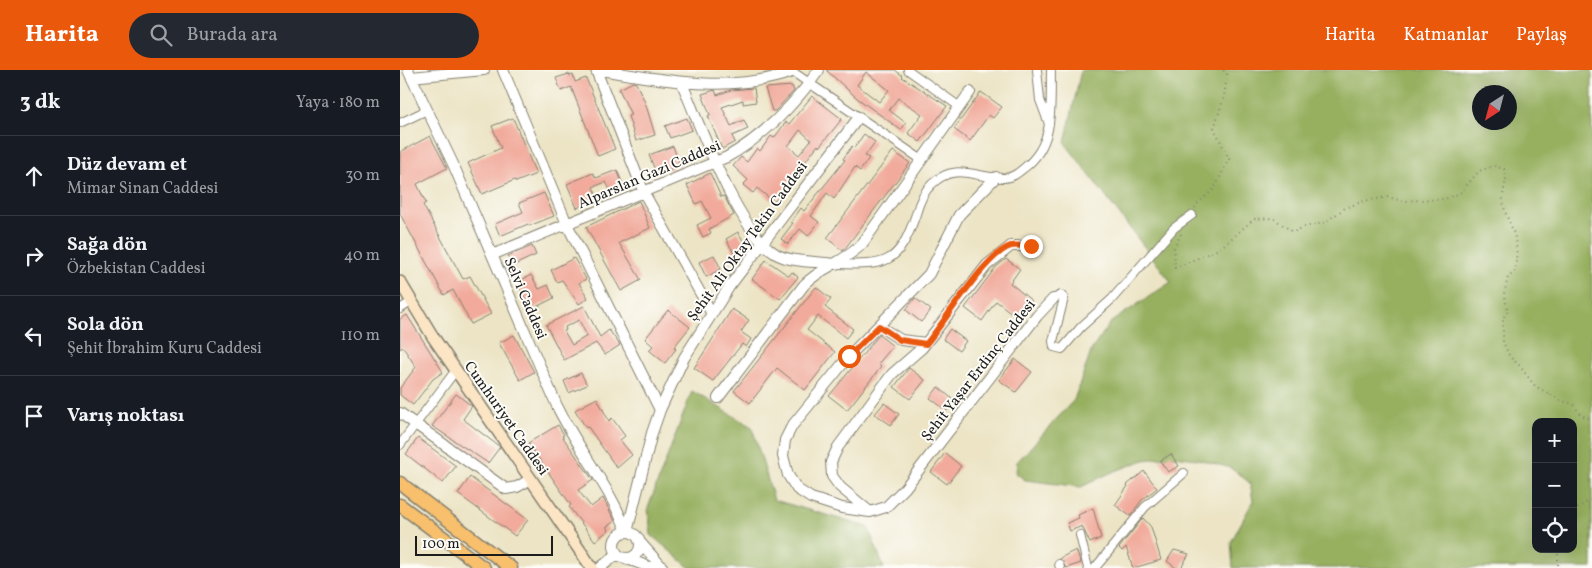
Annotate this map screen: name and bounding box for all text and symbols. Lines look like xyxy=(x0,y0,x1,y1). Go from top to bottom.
search box xyxy=(129,13,479,58)
text: Harita xyxy=(25,18,99,52)
icon: search xyxy=(147,21,175,49)
text: Burada ara xyxy=(187,22,278,48)
text: Harita xyxy=(1325,23,1376,48)
text: Katmanlar xyxy=(1404,23,1488,48)
text: Paylaş xyxy=(1516,23,1567,48)
north arrow xyxy=(1472,85,1517,130)
text: 3 dk xyxy=(20,88,60,117)
text: Yaya · 180 m xyxy=(296,92,380,114)
street label: Alparslan Gazi Caddesi xyxy=(575,136,724,215)
text: Düz devam et xyxy=(67,152,187,178)
street label: Şehit Ali Oktay Tekin Caddesi xyxy=(683,158,813,326)
icon: ahead xyxy=(20,162,48,190)
text: 30 m xyxy=(345,165,380,187)
text: Mimar Sinan Caddesi xyxy=(67,178,218,200)
text: Sağa dön xyxy=(67,232,147,258)
route end xyxy=(1020,235,1043,258)
icon: right xyxy=(20,242,48,270)
text: 40 m xyxy=(344,245,380,267)
street label: Selvi Caddesi xyxy=(498,254,551,343)
text: Özbekistan Caddesi xyxy=(67,258,205,280)
street label: Şehit Yaşar Erdinç Caddesi xyxy=(917,296,1041,446)
text: Sola dön xyxy=(67,312,144,338)
icon: left xyxy=(20,322,48,350)
text: 110 m xyxy=(341,325,380,347)
text: Şehit İbrahim Kuru Caddesi xyxy=(67,338,262,360)
route start xyxy=(838,345,861,368)
street label: Cumhuriyet Caddesi xyxy=(458,357,553,480)
icon: arrive xyxy=(20,402,48,430)
text: Varış noktası xyxy=(67,403,184,429)
map controls xyxy=(1532,418,1577,553)
button: + xyxy=(1532,418,1577,463)
button: − xyxy=(1532,463,1577,508)
button: locate xyxy=(1532,508,1577,553)
scale bar xyxy=(415,533,552,556)
text: 100 m xyxy=(422,535,460,554)

